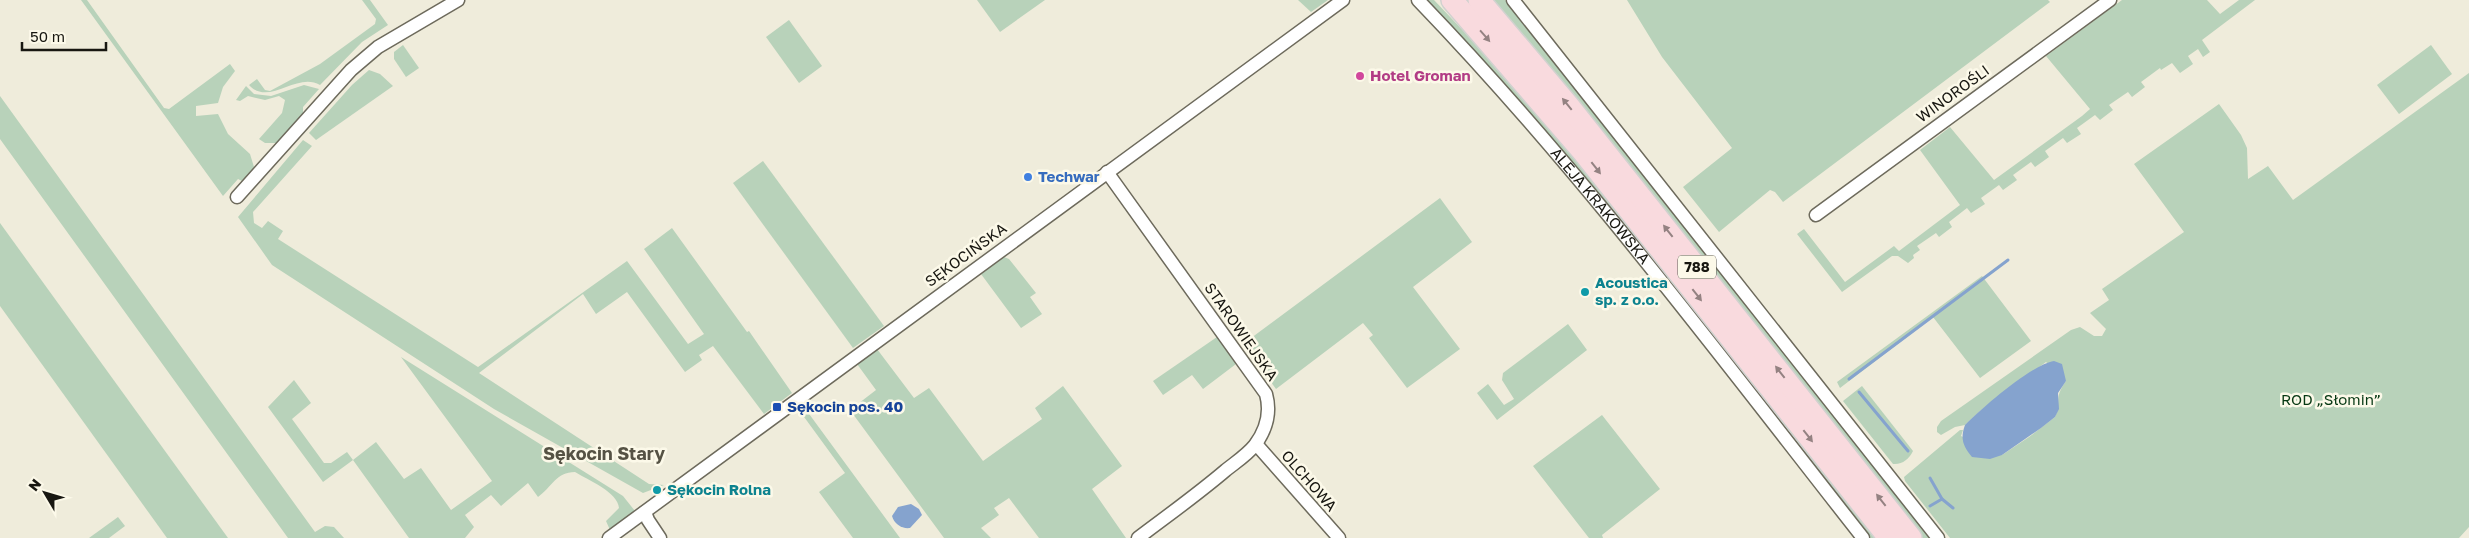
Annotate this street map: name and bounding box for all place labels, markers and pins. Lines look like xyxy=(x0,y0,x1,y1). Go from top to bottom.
place label: Hotel Groman xyxy=(1370,66,1471,84)
marker: Hotel Groman xyxy=(1354,70,1366,82)
place label: Techwar xyxy=(1038,167,1100,185)
marker: Techwar xyxy=(1022,171,1034,183)
place label: Acoustica sp. z o.o. xyxy=(1595,273,1668,308)
marker: Acoustica sp. z o.o. xyxy=(1579,286,1591,298)
place label: Sękocin pos. 40 xyxy=(787,397,903,415)
marker: Sękocin pos. 40 xyxy=(771,401,783,413)
place label: Sękocin Rolna xyxy=(667,480,771,498)
marker: Sękocin Rolna xyxy=(651,484,663,496)

